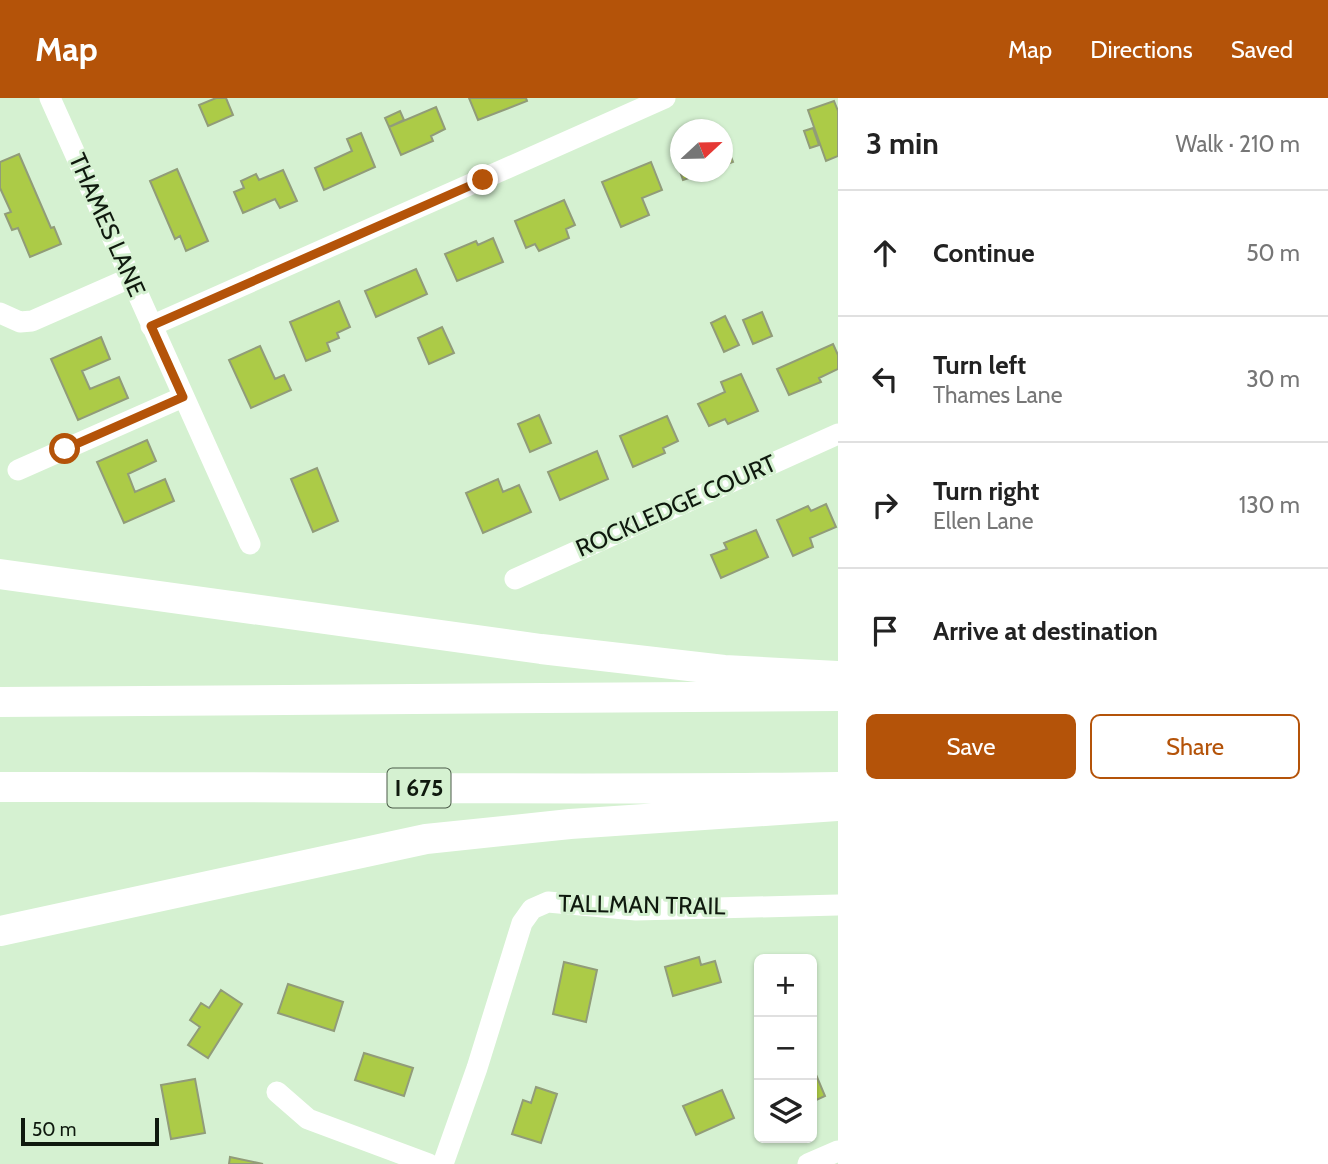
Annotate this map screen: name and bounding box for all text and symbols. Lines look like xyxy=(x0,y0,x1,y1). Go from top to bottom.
text: Map xyxy=(35,29,98,69)
text: Map xyxy=(1008,35,1052,64)
text: Directions xyxy=(1090,35,1193,64)
text: Saved xyxy=(1231,35,1293,64)
north arrow xyxy=(670,119,733,182)
text: 3 min xyxy=(866,125,939,162)
text: Walk · 210 m xyxy=(1176,130,1300,158)
street label: THAMES LANE xyxy=(63,149,152,301)
route end xyxy=(467,164,498,195)
icon: ahead xyxy=(866,234,904,272)
text: Continue xyxy=(933,237,1035,269)
text: 50 m xyxy=(1246,239,1300,267)
text: Turn left xyxy=(933,349,1026,381)
icon: left xyxy=(866,360,904,398)
text: 30 m xyxy=(1246,365,1300,393)
text: Thames Lane xyxy=(933,381,1062,409)
route start xyxy=(49,433,80,464)
street label: ROCKLEDGE COURT xyxy=(571,448,781,563)
text: Turn right xyxy=(933,475,1039,507)
icon: right xyxy=(866,486,904,524)
text: 130 m xyxy=(1239,491,1300,519)
text: Ellen Lane xyxy=(933,507,1034,535)
icon: arrive xyxy=(866,612,904,650)
text: Arrive at destination xyxy=(933,615,1158,647)
button: Save xyxy=(866,714,1076,779)
button: Share xyxy=(1090,714,1300,779)
road number: I 675 xyxy=(388,768,450,808)
street label: TALLMAN TRAIL xyxy=(558,889,726,920)
map controls xyxy=(754,954,817,1143)
button: + xyxy=(754,954,817,1017)
button: − xyxy=(754,1017,817,1080)
button: layers xyxy=(754,1080,817,1143)
scale bar xyxy=(21,1115,159,1147)
text: 50 m xyxy=(32,1118,76,1141)

